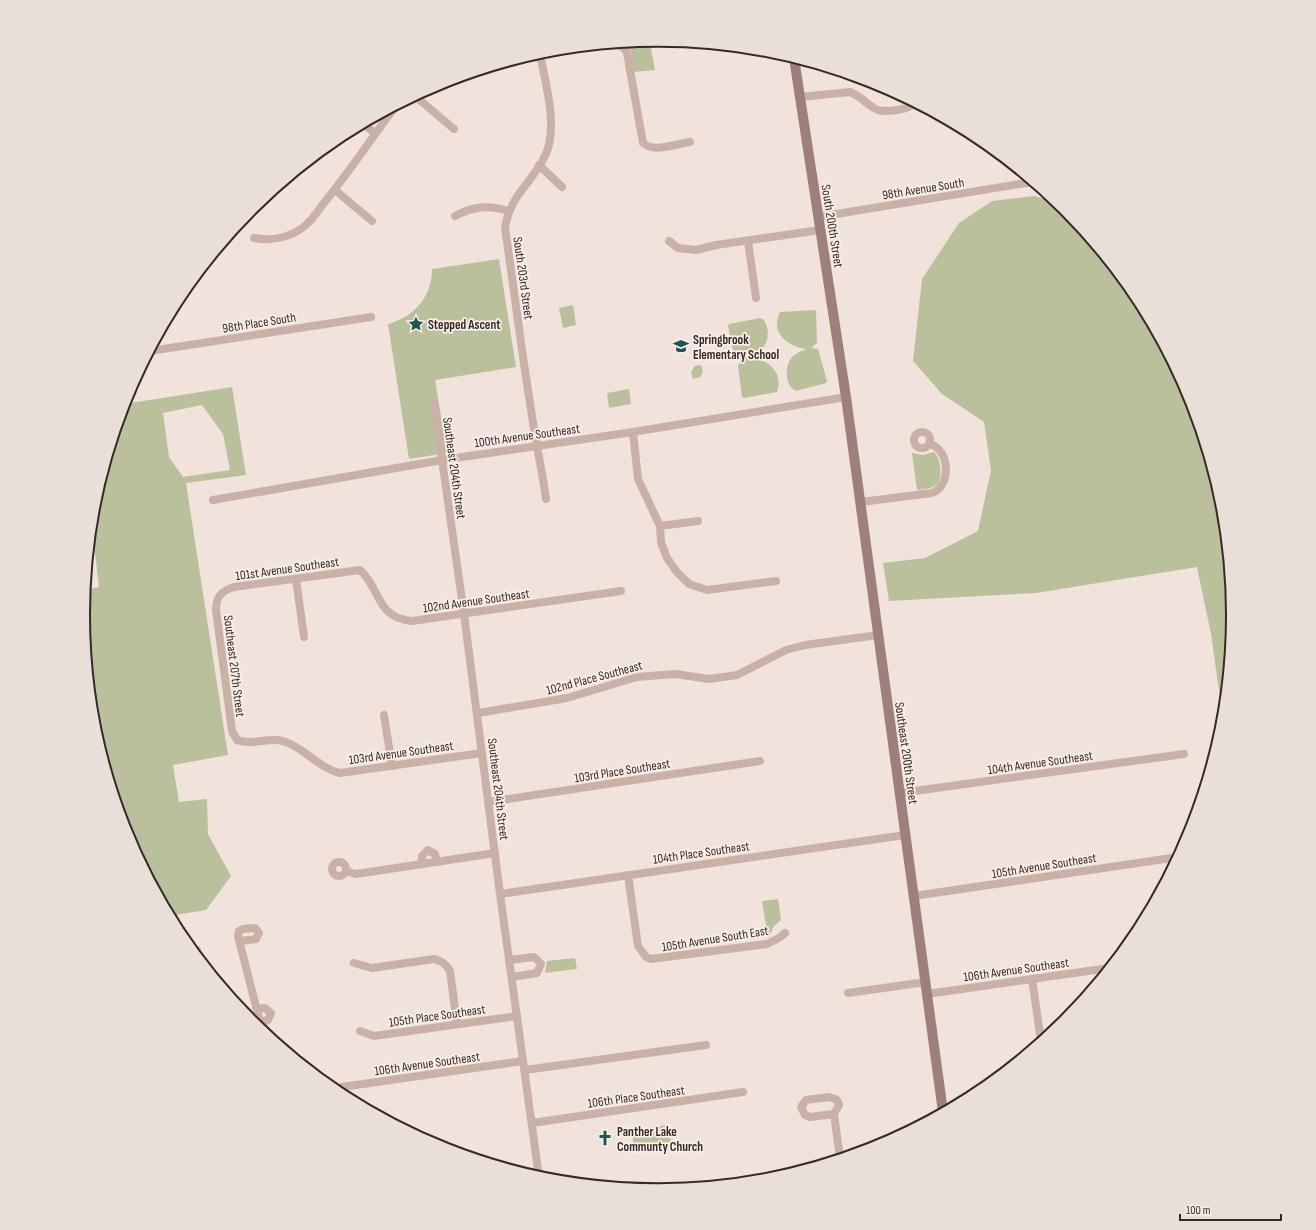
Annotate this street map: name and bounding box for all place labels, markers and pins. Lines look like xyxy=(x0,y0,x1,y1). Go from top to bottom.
place icon: Stepped Ascent xyxy=(407,315,425,333)
place label: Stepped Ascent xyxy=(428,317,501,333)
place label: Springbrook Elementary School xyxy=(693,332,780,363)
school or university icon: Springbrook Elementary School xyxy=(672,337,690,355)
place label: Panther Lake Communty Church xyxy=(617,1124,703,1155)
church icon: Panther Lake Communty Church xyxy=(596,1129,614,1147)

